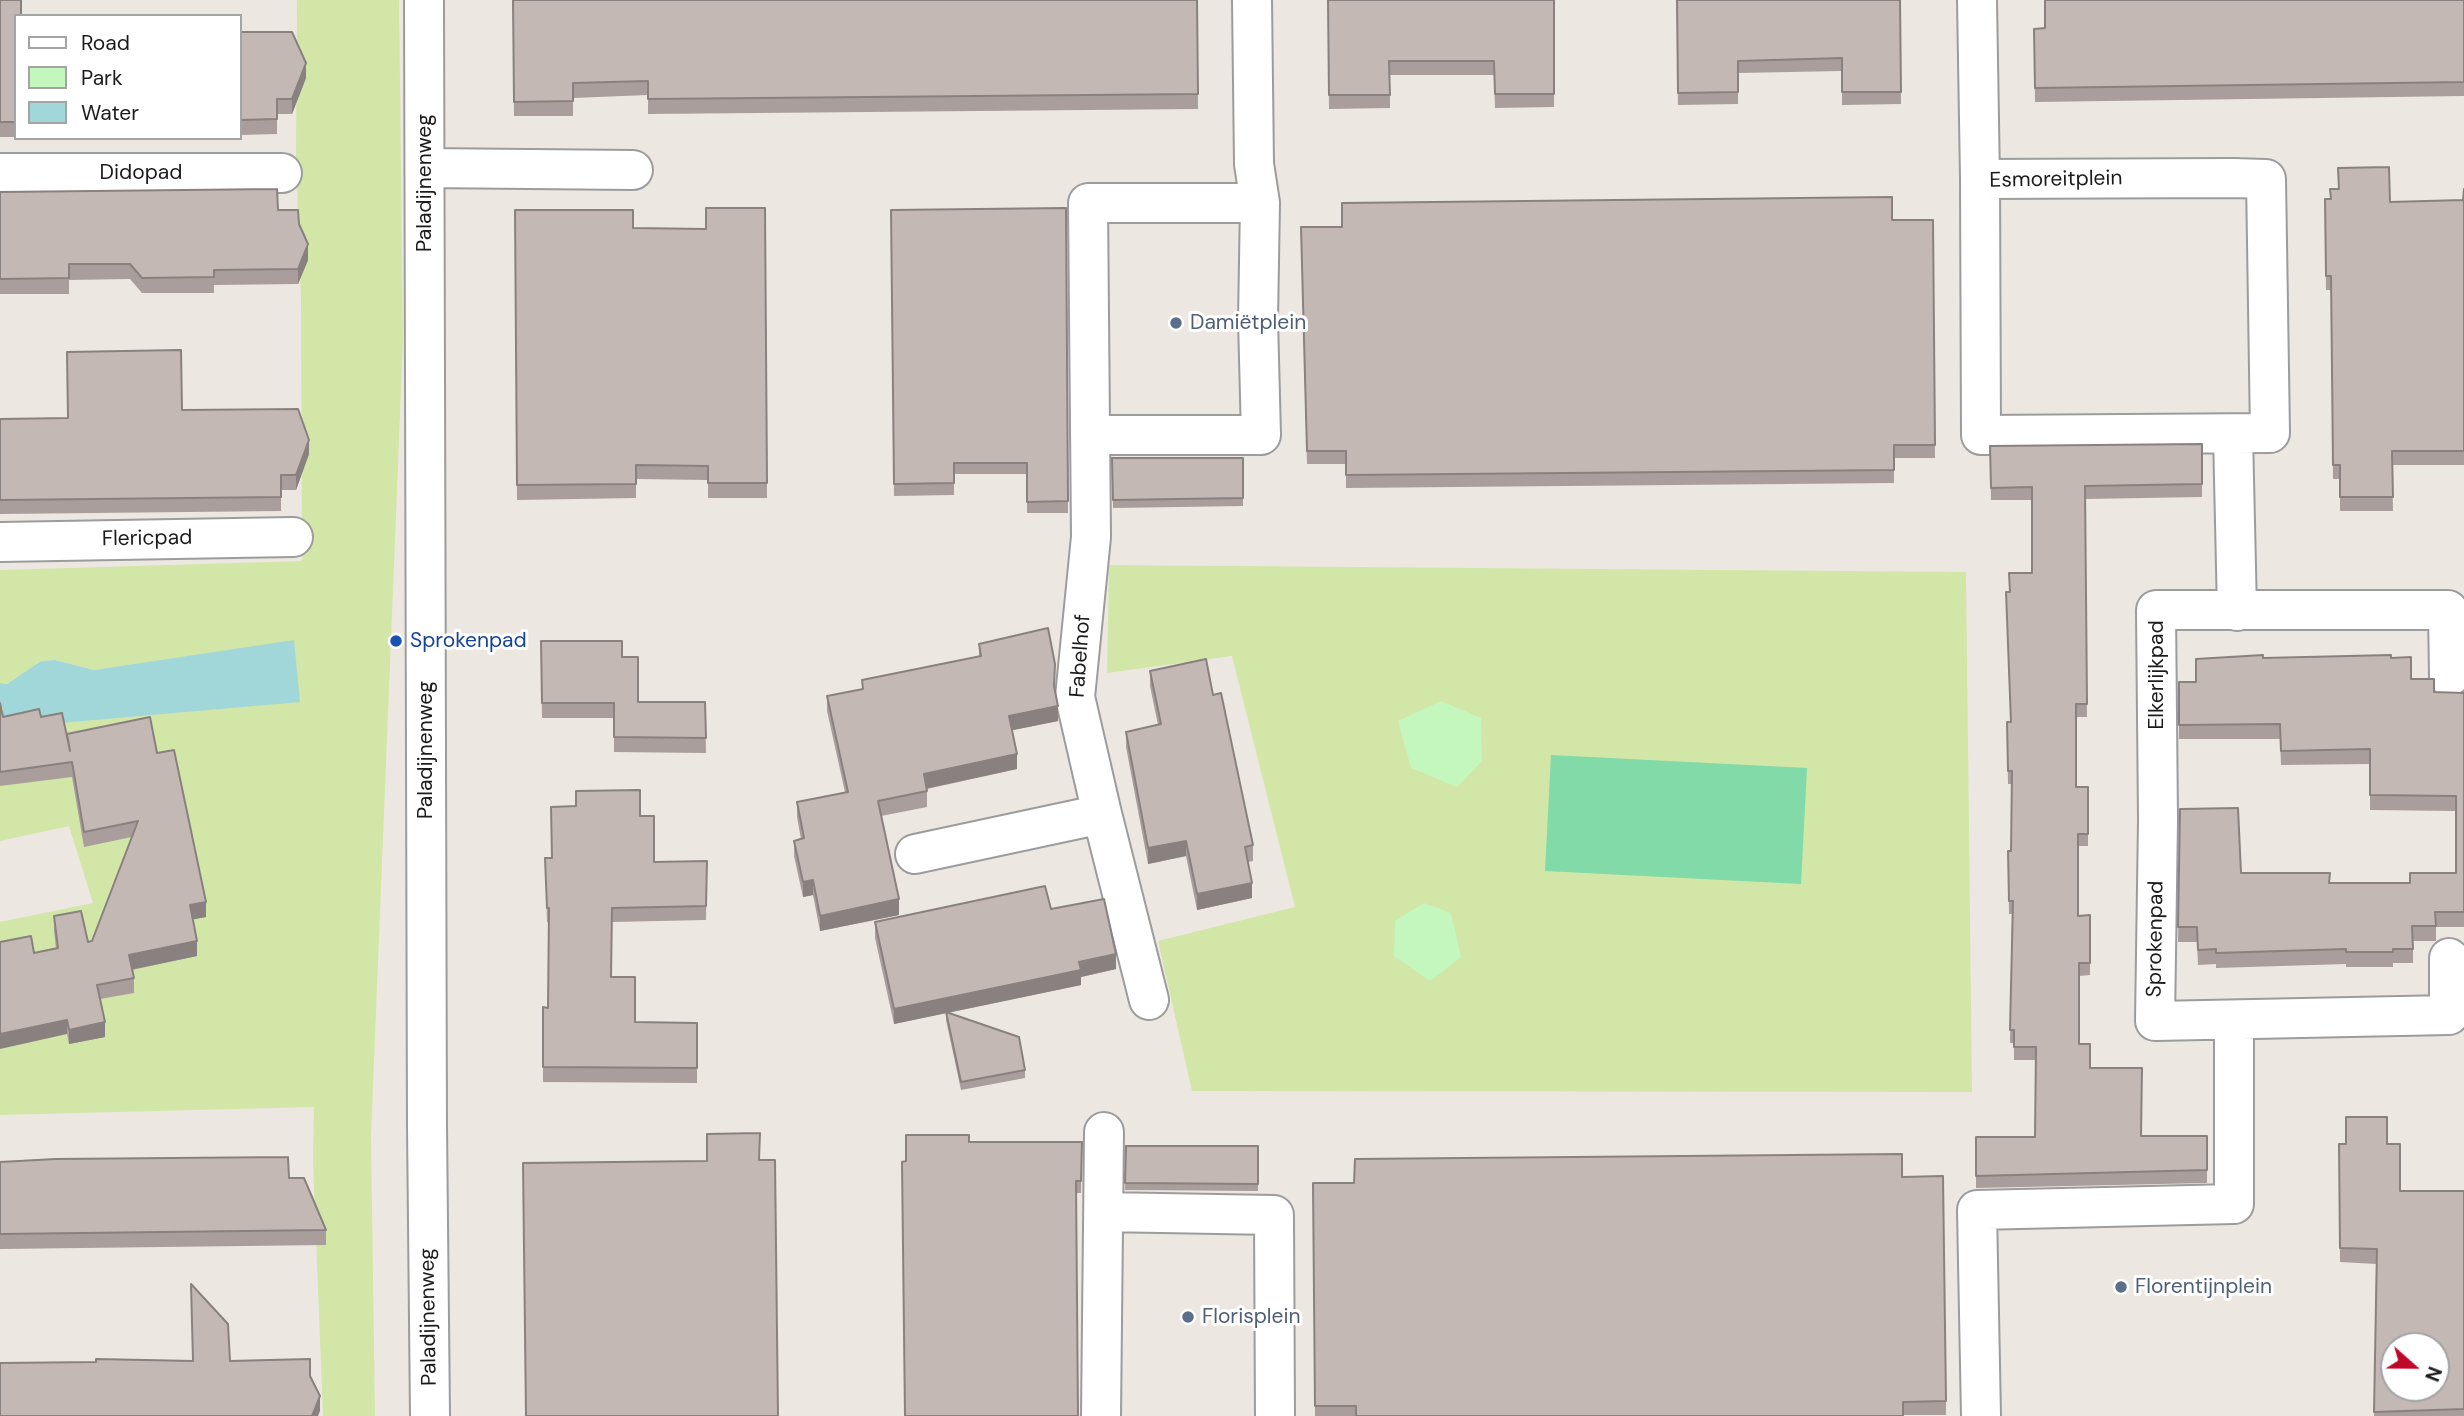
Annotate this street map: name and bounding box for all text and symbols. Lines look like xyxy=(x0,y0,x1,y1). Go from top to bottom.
legend xyxy=(14,14,242,140)
text: Road xyxy=(81,29,130,57)
text: Park xyxy=(81,64,122,92)
text: Water xyxy=(81,99,139,127)
street label: Paladijnenweg xyxy=(412,114,438,252)
street label: Didopad xyxy=(100,160,182,186)
street label: Esmoreitplein xyxy=(1989,166,2123,194)
place label: Damiëtplein xyxy=(1190,310,1306,336)
marker: Damiëtplein xyxy=(1168,315,1184,331)
street label: Flericpad xyxy=(102,526,192,552)
street label: Fabelhof xyxy=(1066,614,1096,698)
street label: Elkerlijkpad xyxy=(2144,620,2170,730)
place label: Sprokenpad xyxy=(410,628,527,654)
marker: Sprokenpad xyxy=(388,633,404,649)
street label: Paladijnenweg xyxy=(413,681,439,819)
street label: Sprokenpad xyxy=(2142,880,2170,998)
street label: Paladijnenweg xyxy=(415,1248,443,1386)
place label: Florentijnplein xyxy=(2135,1274,2272,1300)
marker: Florentijnplein xyxy=(2113,1279,2129,1295)
place label: Florisplein xyxy=(1202,1304,1301,1330)
marker: Florisplein xyxy=(1180,1309,1196,1325)
north arrow xyxy=(2380,1332,2450,1402)
text: N xyxy=(2419,1363,2447,1385)

